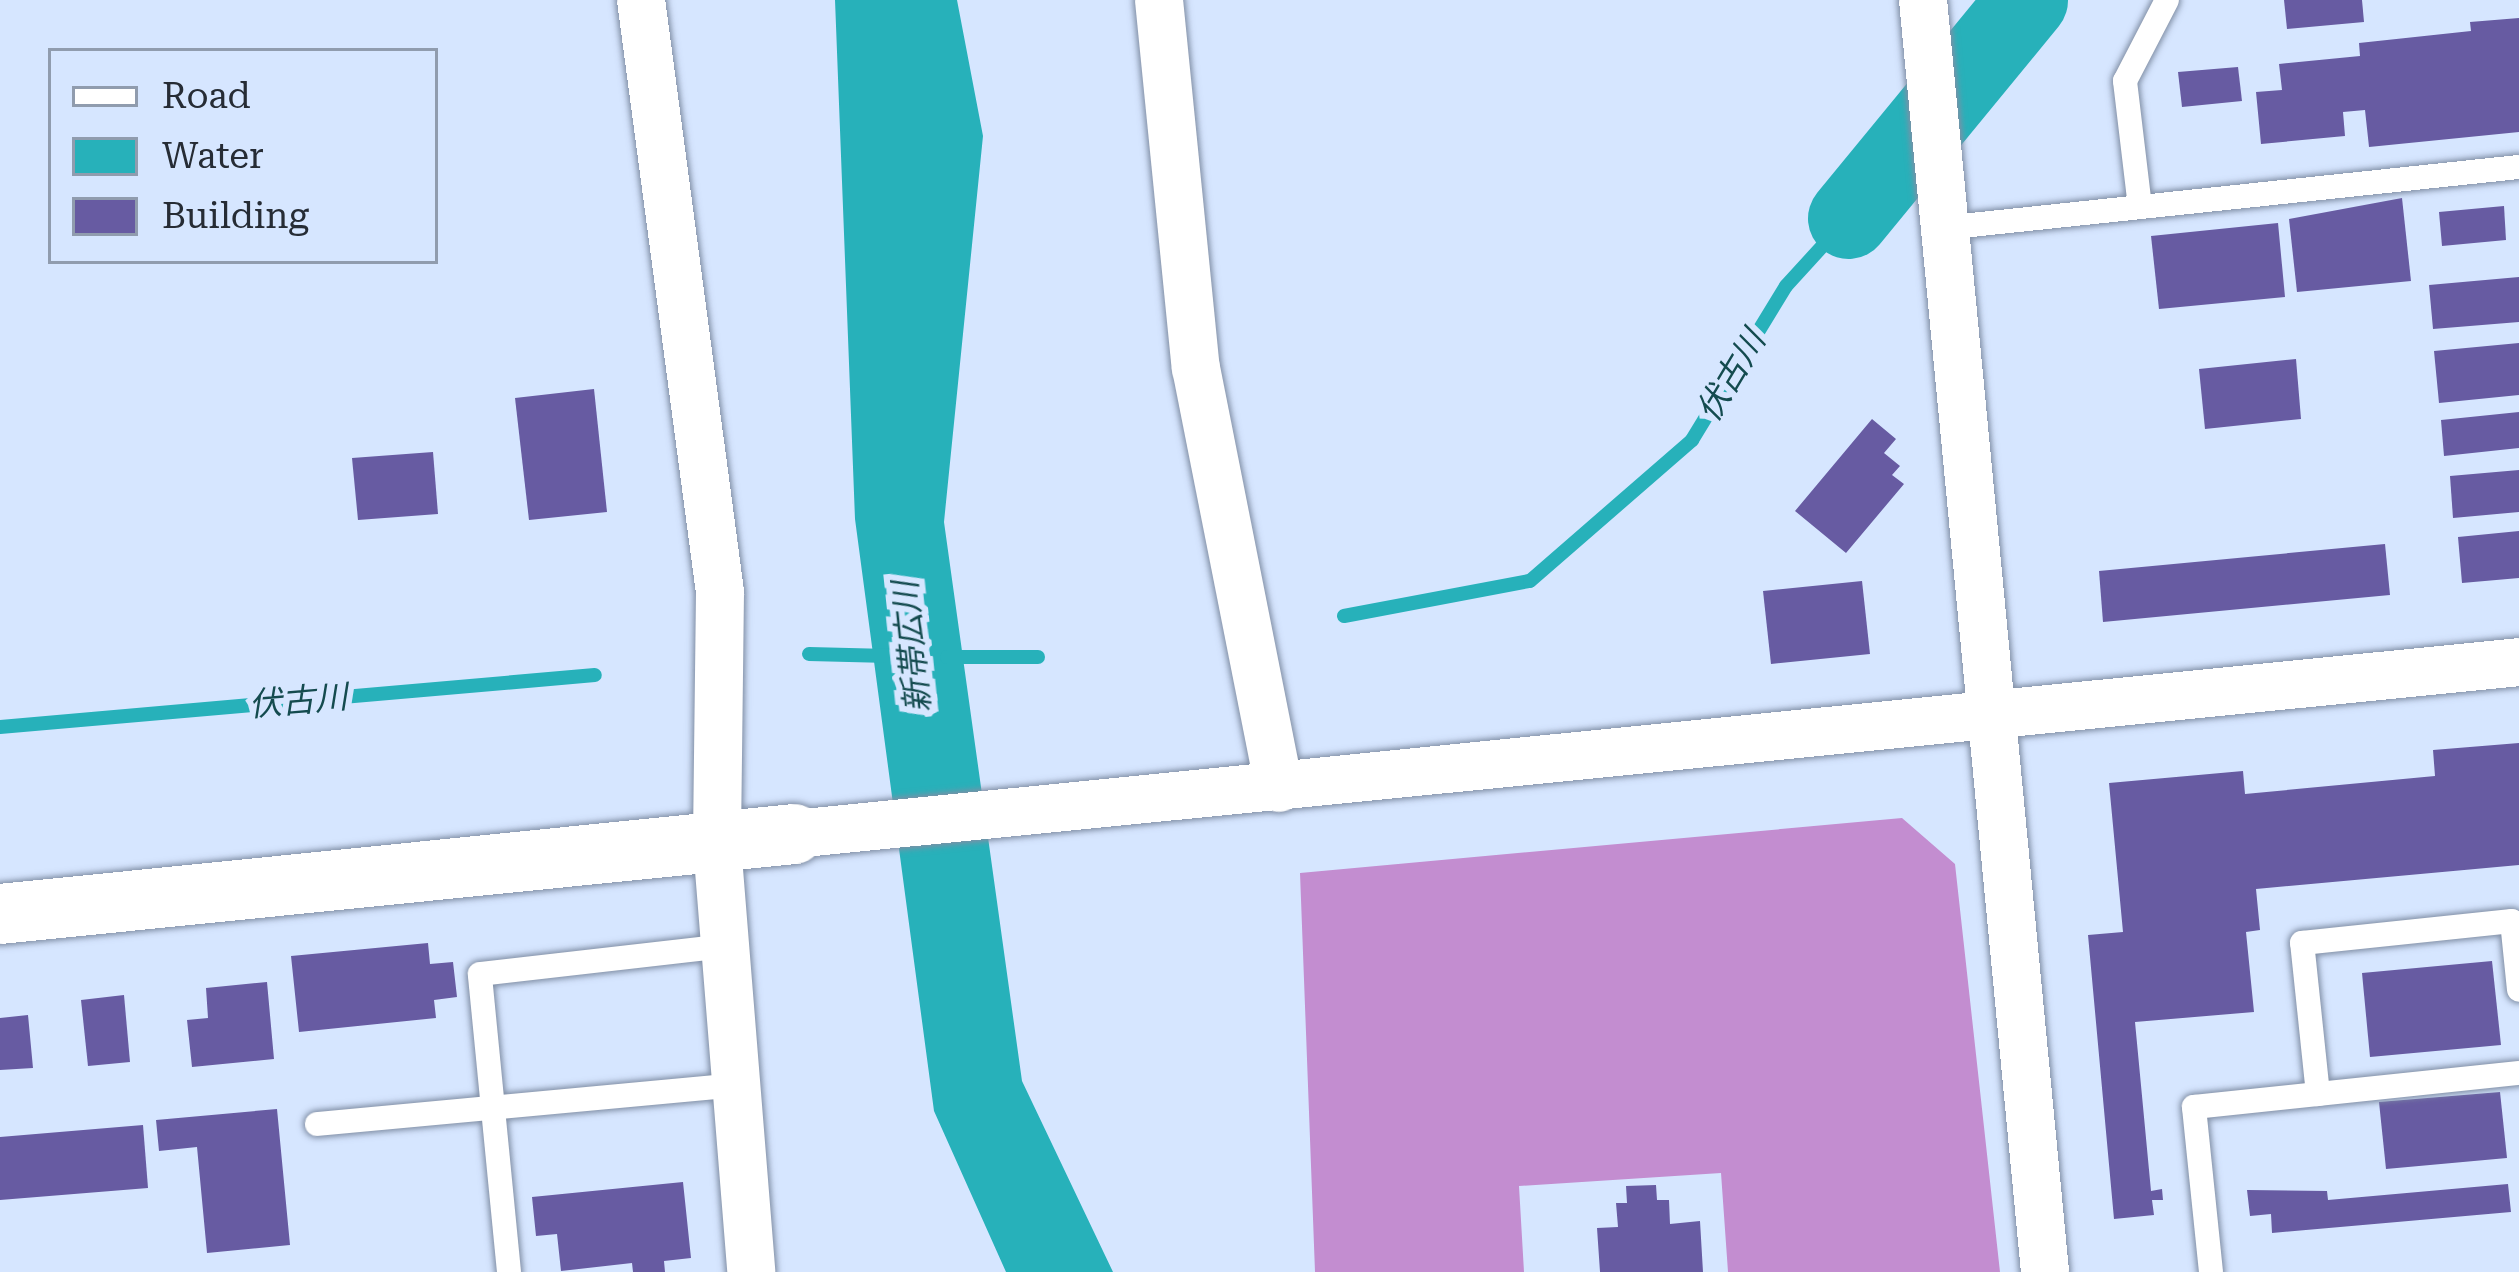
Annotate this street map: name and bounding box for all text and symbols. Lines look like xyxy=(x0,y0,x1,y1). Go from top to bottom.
legend xyxy=(48,48,438,264)
text: Road xyxy=(162,75,250,117)
text: Water xyxy=(162,135,264,177)
text: Building xyxy=(162,195,309,237)
water label: 伏古川 xyxy=(1689,323,1773,429)
water label: 新帯広川 xyxy=(885,579,939,715)
water label: 伏古川 xyxy=(247,677,349,725)

